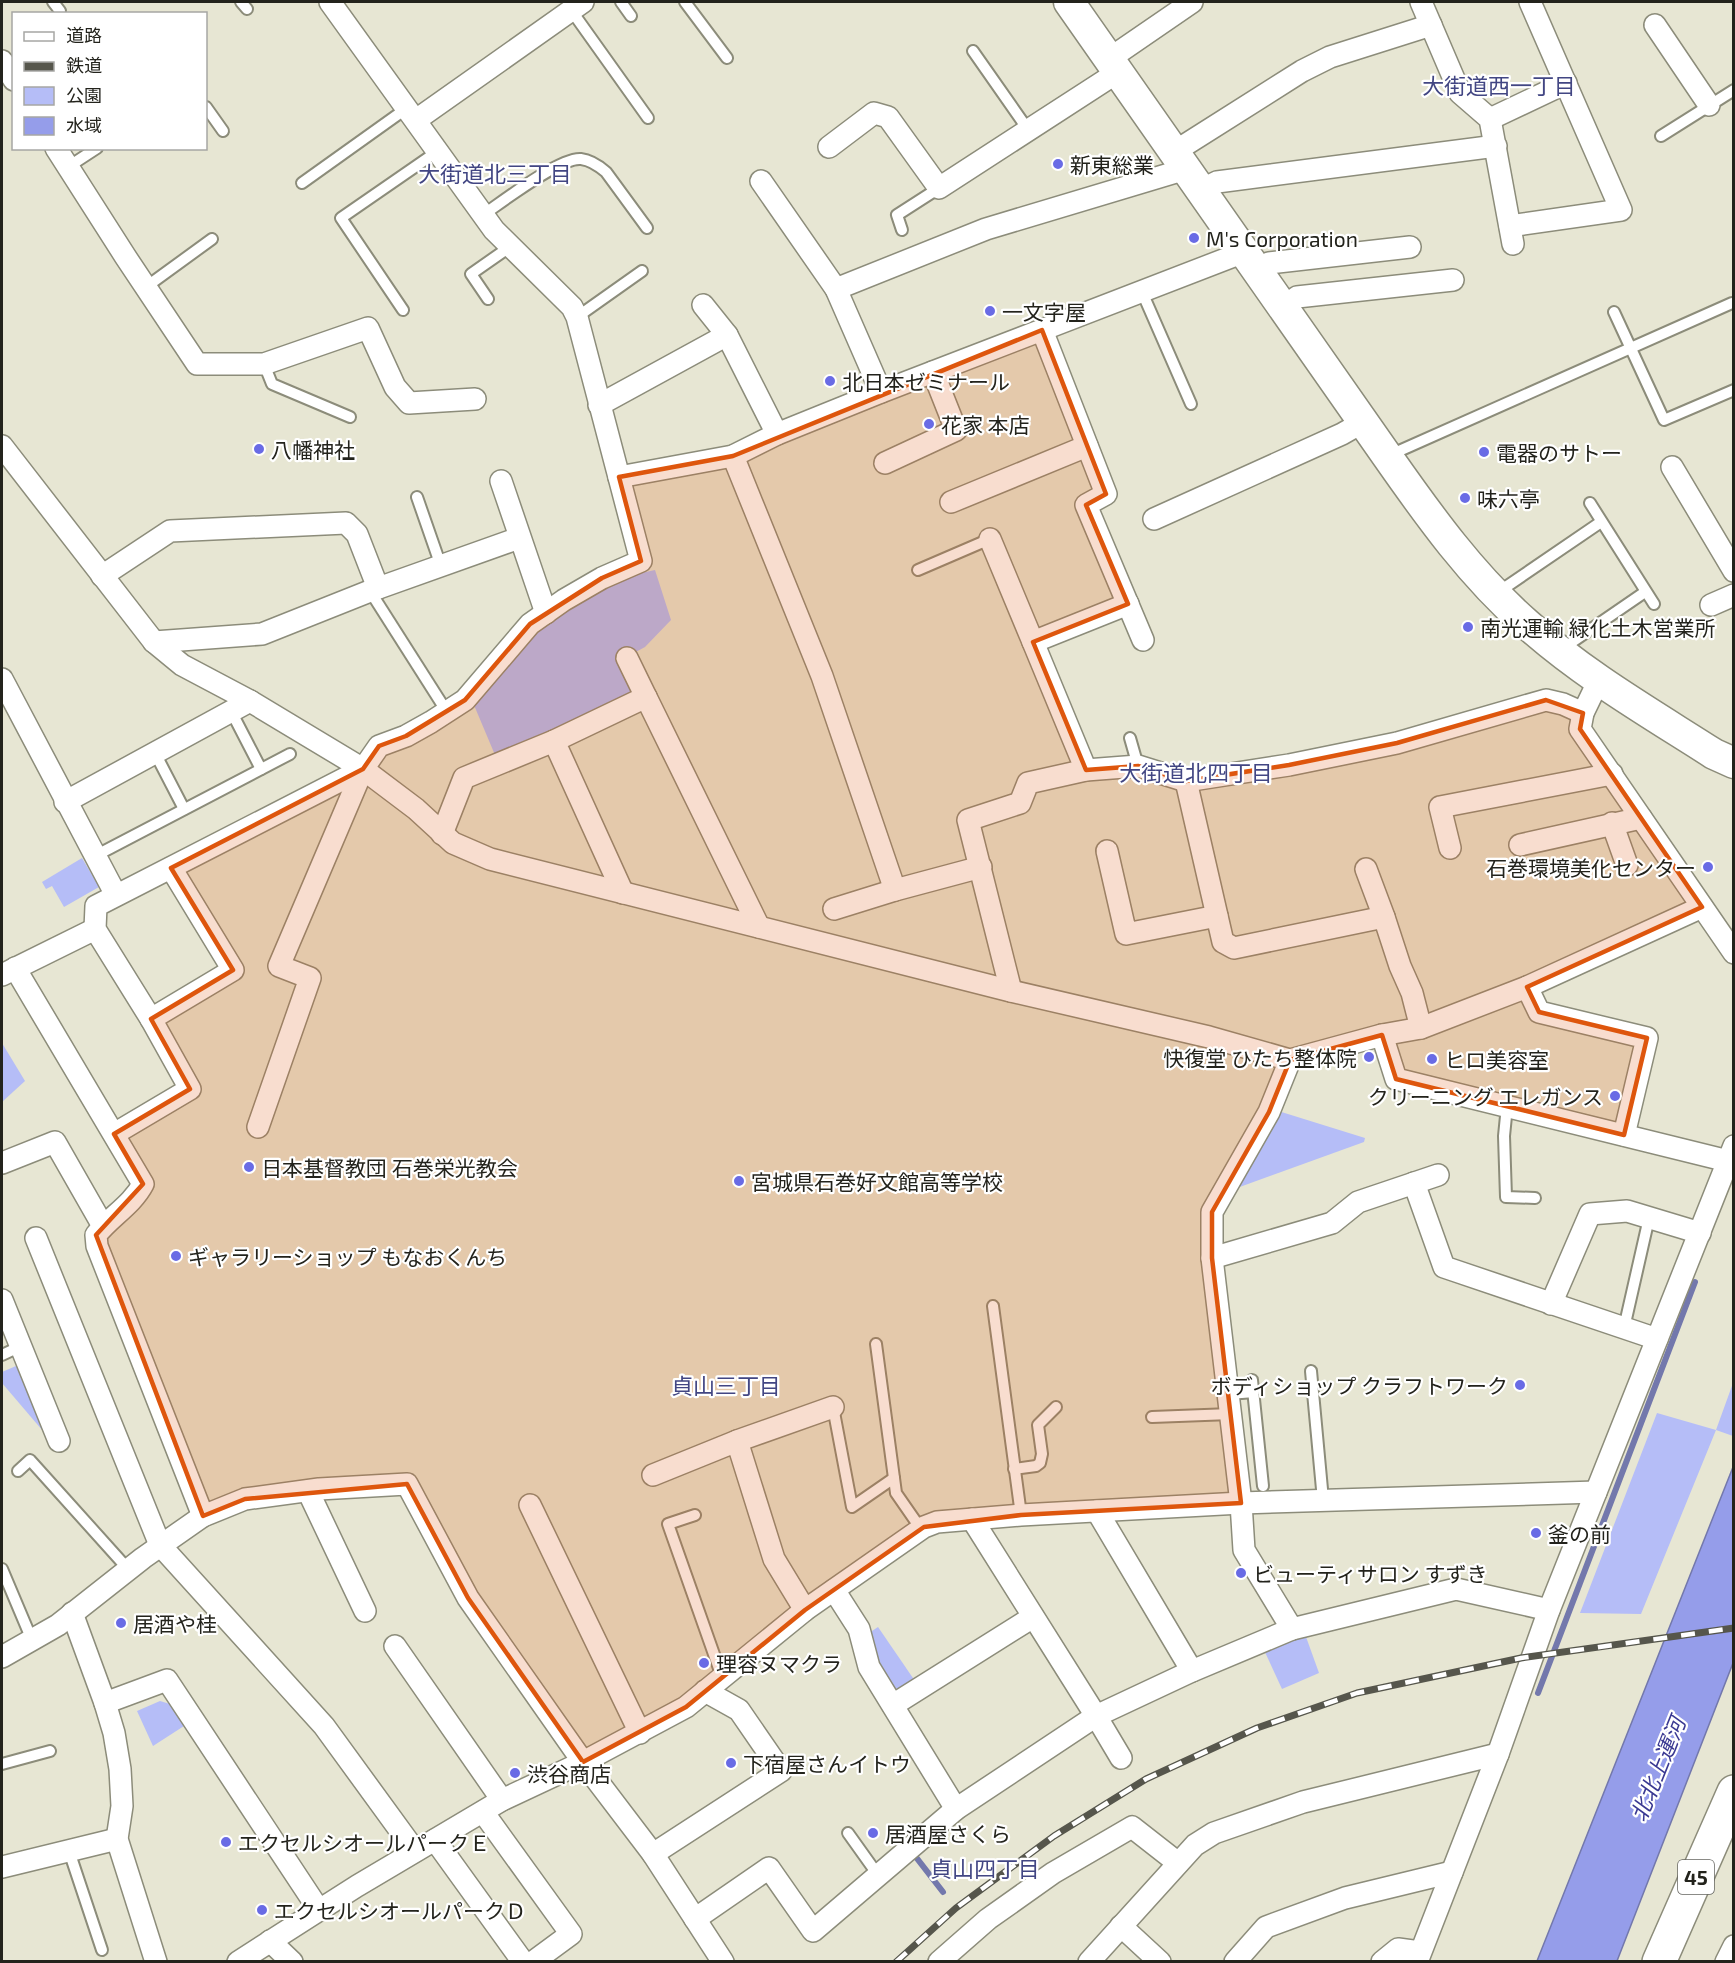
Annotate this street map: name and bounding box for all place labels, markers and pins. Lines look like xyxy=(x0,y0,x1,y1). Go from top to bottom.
place label: 新東総業 xyxy=(1070,152,1154,177)
marker: 新東総業 xyxy=(1051,157,1065,171)
place label: M's Corporation xyxy=(1206,226,1358,251)
marker: M's Corporation xyxy=(1187,231,1201,245)
place label: 一文字屋 xyxy=(1002,299,1086,324)
marker: 一文字屋 xyxy=(983,304,997,318)
place label: 北日本ゼミナール xyxy=(842,369,1010,394)
marker: 北日本ゼミナール xyxy=(823,374,837,388)
place label: 花家 本店 xyxy=(941,412,1030,437)
marker: 花家 本店 xyxy=(922,417,936,431)
place label: 八幡神社 xyxy=(271,437,355,462)
place label: 電器のサトー xyxy=(1496,440,1622,465)
marker: 八幡神社 xyxy=(252,442,266,456)
marker: 電器のサトー xyxy=(1477,445,1491,459)
place label: 味六亭 xyxy=(1477,486,1540,511)
marker: 味六亭 xyxy=(1458,491,1472,505)
place label: 南光運輸 緑化土木営業所 xyxy=(1480,615,1716,640)
marker: 南光運輸 緑化土木営業所 xyxy=(1461,620,1475,634)
place label: 石巻環境美化センター xyxy=(1486,855,1696,880)
marker: 石巻環境美化センター xyxy=(1701,860,1715,874)
place label: 快復堂 ひたち整体院 xyxy=(1163,1045,1357,1070)
place label: ヒロ美容室 xyxy=(1444,1047,1549,1072)
marker: 快復堂 ひたち整体院 xyxy=(1362,1050,1376,1064)
marker: ヒロ美容室 xyxy=(1425,1052,1439,1066)
place label: クリーニング エレガンス xyxy=(1368,1084,1603,1109)
marker: クリーニング エレガンス xyxy=(1608,1089,1622,1103)
place label: 日本基督教団 石巻栄光教会 xyxy=(261,1155,518,1180)
marker: 日本基督教団 石巻栄光教会 xyxy=(242,1160,256,1174)
place label: 宮城県石巻好文館高等学校 xyxy=(751,1169,1003,1194)
marker: 宮城県石巻好文館高等学校 xyxy=(732,1174,746,1188)
place label: ギャラリーショップ もなおくんち xyxy=(188,1244,507,1269)
marker: ギャラリーショップ もなおくんち xyxy=(169,1249,183,1263)
place label: ボディショップ クラフトワーク xyxy=(1211,1373,1508,1398)
marker: ボディショップ クラフトワーク xyxy=(1513,1378,1527,1392)
place label: 釜の前 xyxy=(1548,1521,1611,1546)
marker: 釜の前 xyxy=(1529,1526,1543,1540)
place label: ビューティサロン すずき xyxy=(1253,1561,1487,1586)
marker: ビューティサロン すずき xyxy=(1234,1566,1248,1580)
place label: 居酒や桂 xyxy=(133,1611,217,1636)
marker: 居酒や桂 xyxy=(114,1616,128,1630)
place label: 理容ヌマクラ xyxy=(716,1651,842,1676)
marker: 理容ヌマクラ xyxy=(697,1656,711,1670)
place label: 下宿屋さんイトウ xyxy=(743,1751,911,1776)
marker: 下宿屋さんイトウ xyxy=(724,1756,738,1770)
place label: 渋谷商店 xyxy=(527,1761,611,1786)
marker: 渋谷商店 xyxy=(508,1766,522,1780)
place label: 居酒屋さくら xyxy=(885,1821,1011,1846)
marker: 居酒屋さくら xyxy=(866,1826,880,1840)
place label: エクセルシオールパークＥ xyxy=(238,1830,490,1855)
marker: エクセルシオールパークＥ xyxy=(219,1835,233,1849)
place label: エクセルシオールパークＤ xyxy=(274,1898,526,1923)
marker: エクセルシオールパークＤ xyxy=(255,1903,269,1917)

